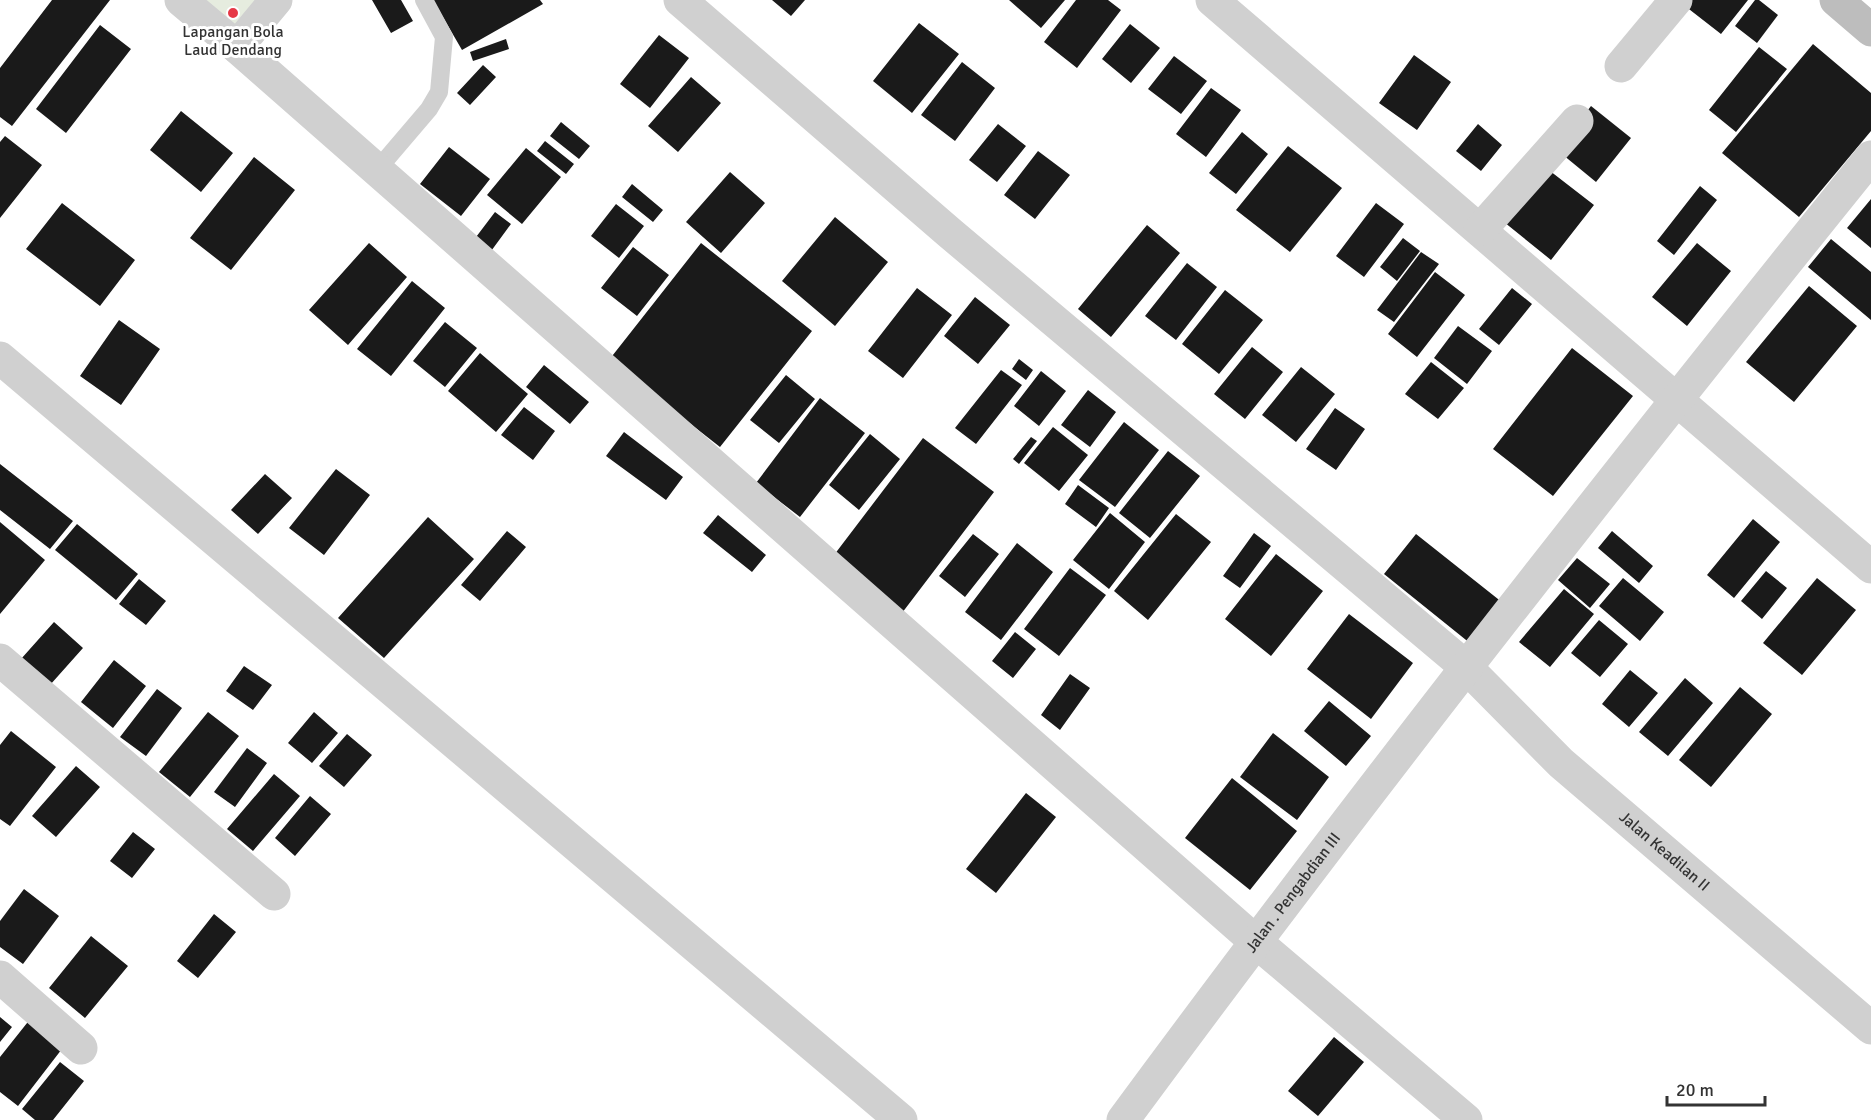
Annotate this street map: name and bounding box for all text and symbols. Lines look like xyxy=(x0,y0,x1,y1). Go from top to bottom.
marker: Lapangan Bola Laud Dendang xyxy=(226,6,240,20)
place label: Lapangan Bola Laud Dendang xyxy=(182,22,284,60)
street label: Jalan Keadilan II xyxy=(1615,807,1714,896)
street label: Jalan . Pengabdian III xyxy=(1241,829,1345,957)
scale bar xyxy=(1667,1069,1764,1107)
text: 20 m xyxy=(1676,1079,1714,1101)

